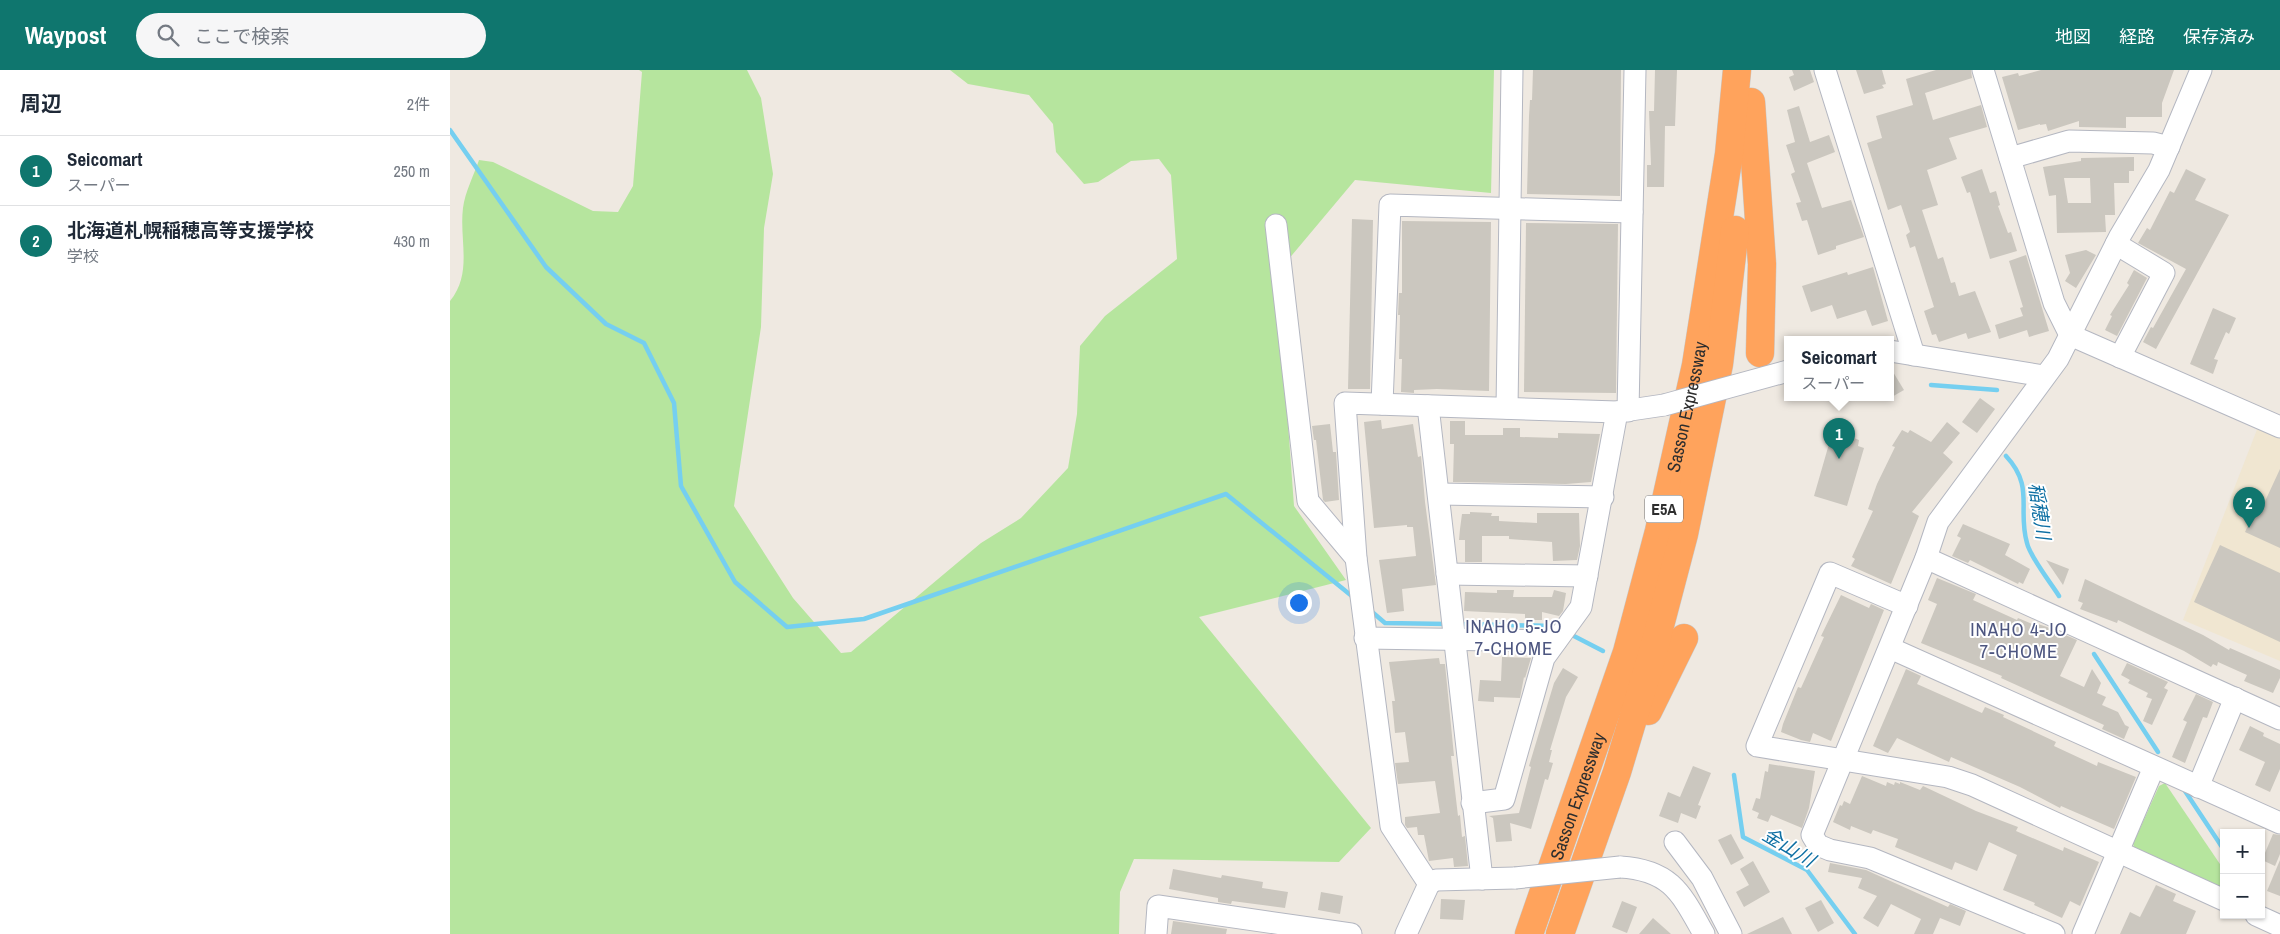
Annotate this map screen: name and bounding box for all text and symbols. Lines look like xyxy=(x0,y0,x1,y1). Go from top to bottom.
search box xyxy=(136,13,486,58)
text: Waypost xyxy=(25,19,106,51)
icon: search xyxy=(154,21,182,49)
text: ここで検索 xyxy=(194,23,289,49)
text: 地図 xyxy=(2055,24,2091,49)
text: 経路 xyxy=(2119,24,2155,49)
text: 保存済み xyxy=(2183,24,2255,49)
text: 周辺 xyxy=(20,89,62,118)
text: 2件 xyxy=(407,93,430,115)
text: Seicomart xyxy=(67,146,142,172)
text: 1 xyxy=(32,160,40,182)
text: 250 m xyxy=(394,160,430,182)
text: スーパー xyxy=(67,174,131,196)
text: 北海道札幌稲穂高等支援学校 xyxy=(67,217,314,243)
text: 2 xyxy=(32,230,40,252)
text: 430 m xyxy=(394,230,430,252)
text: 学校 xyxy=(67,245,99,267)
popup xyxy=(1784,336,1894,401)
street label: Sasson Expressway xyxy=(1660,339,1712,474)
text: Seicomart xyxy=(1801,344,1877,370)
text: スーパー xyxy=(1801,372,1865,394)
pin: 1 xyxy=(1823,418,1855,459)
water label: 稲穂川 xyxy=(2023,481,2057,543)
pin: 2 xyxy=(2233,487,2265,528)
road number: E5A xyxy=(1645,496,1683,522)
your location xyxy=(1286,590,1312,616)
district label: INAHO 5-JO 7-CHOME xyxy=(1465,613,1563,661)
district label: INAHO 4-JO 7-CHOME xyxy=(1970,616,2068,664)
street label: Sasson Expressway xyxy=(1543,729,1611,863)
water label: 金山川 xyxy=(1758,821,1822,874)
map controls xyxy=(2220,829,2265,919)
button: + xyxy=(2220,829,2265,874)
button: − xyxy=(2220,874,2265,919)

